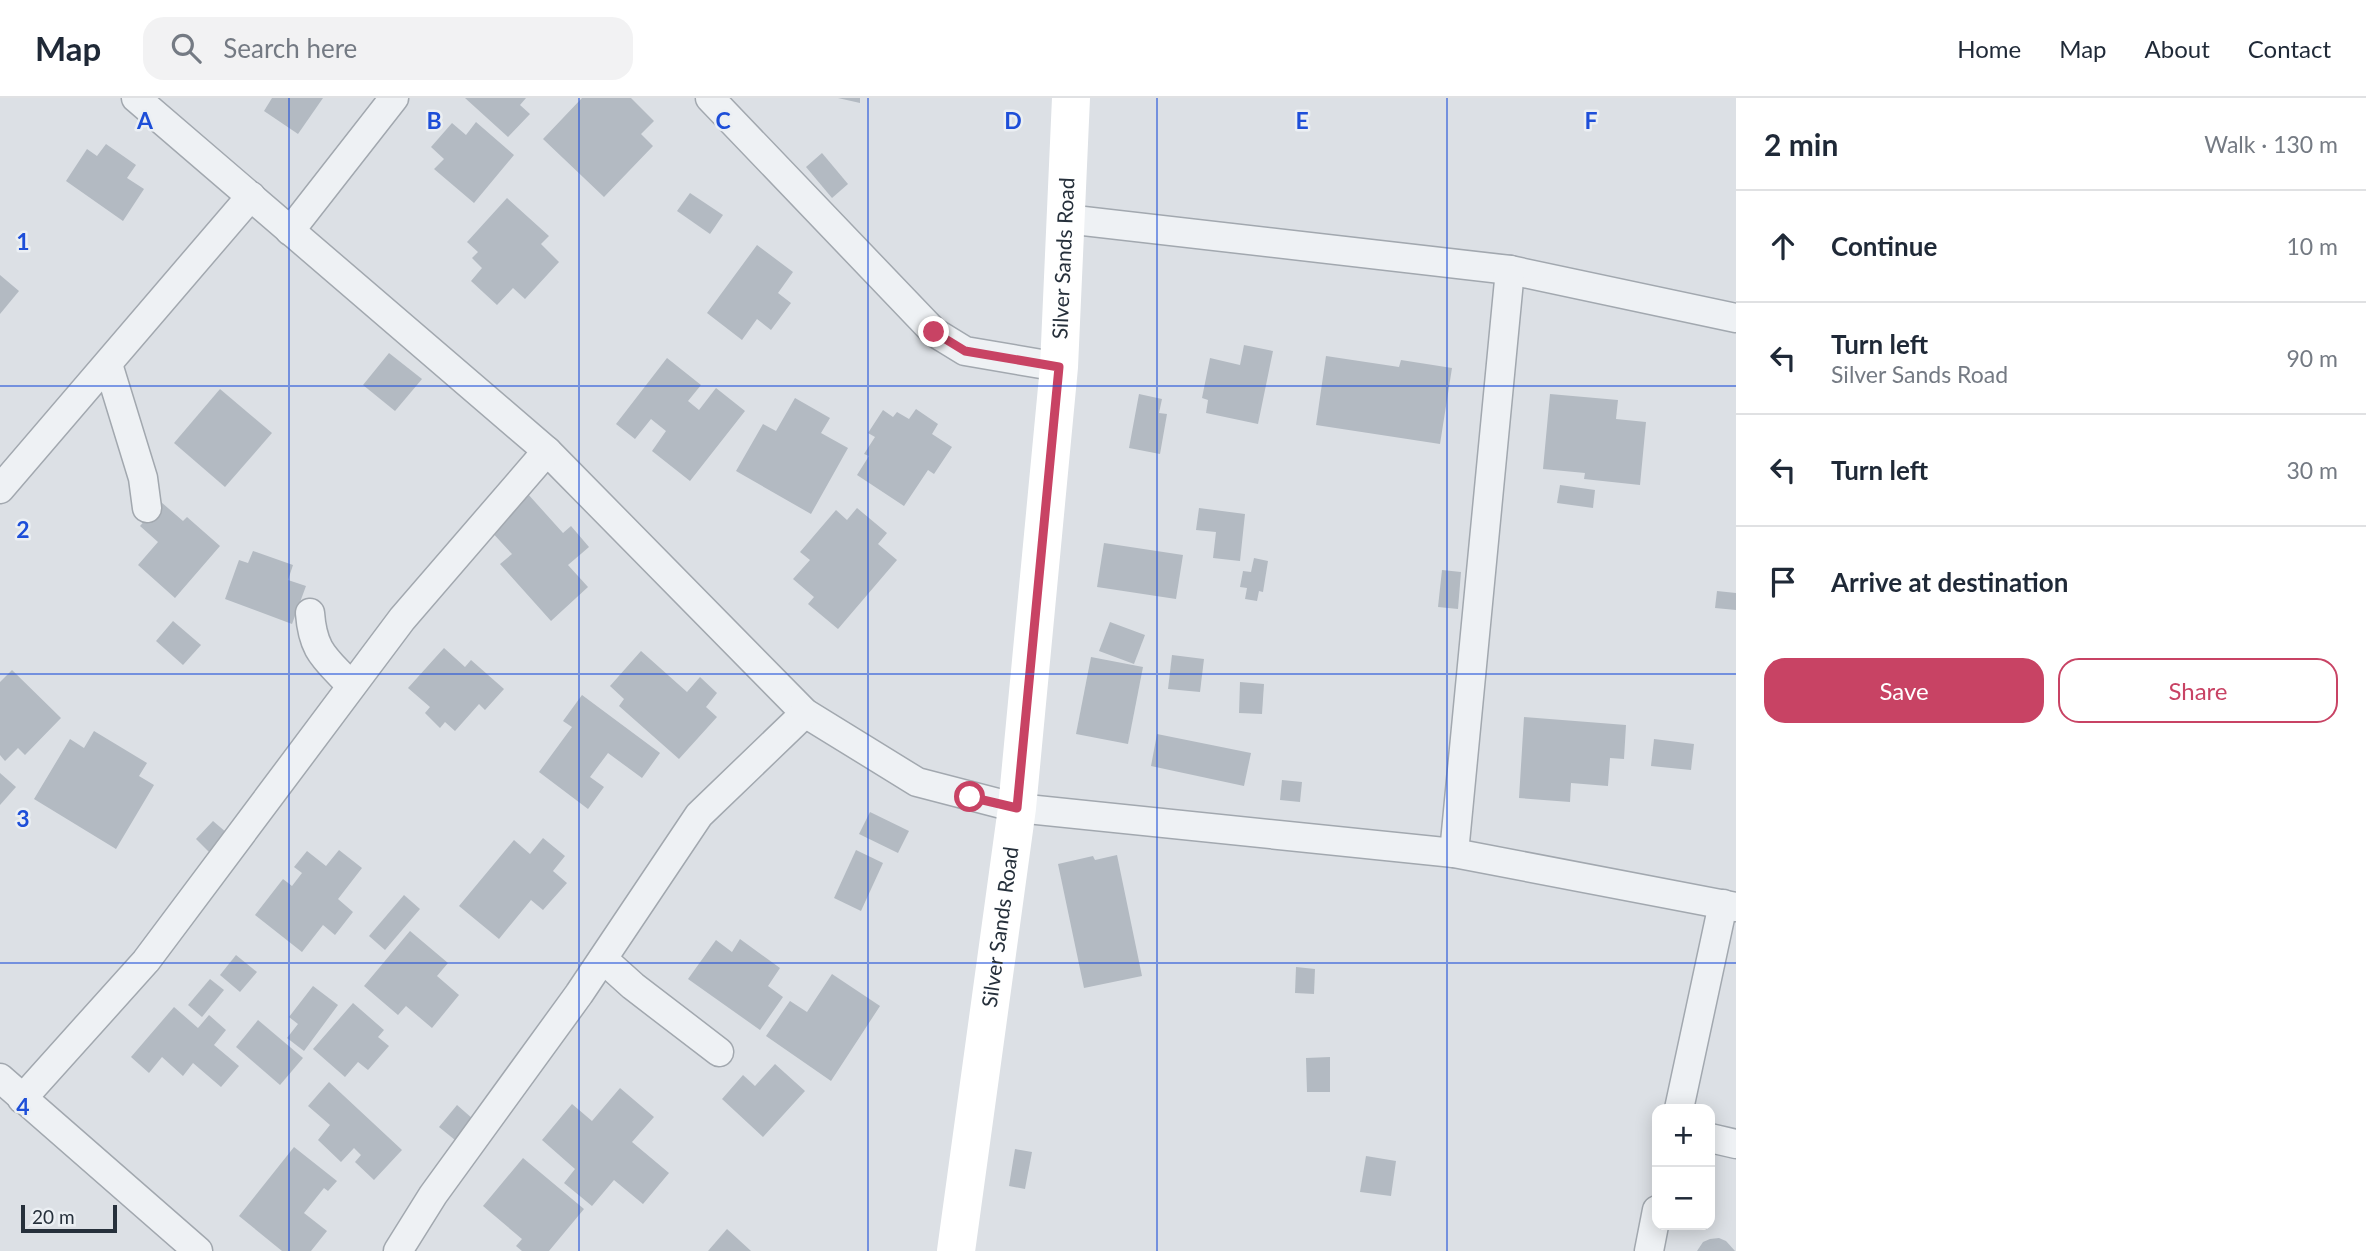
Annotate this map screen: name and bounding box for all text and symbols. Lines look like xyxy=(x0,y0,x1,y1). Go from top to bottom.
search box xyxy=(143,17,633,80)
text: Map xyxy=(35,28,101,68)
icon: search xyxy=(167,29,205,67)
text: Search here xyxy=(223,32,357,64)
text: Home xyxy=(1957,34,2021,63)
text: Map xyxy=(2059,34,2107,63)
text: About xyxy=(2145,34,2210,63)
text: Contact xyxy=(2248,34,2331,63)
text: A xyxy=(136,106,154,134)
text: B xyxy=(426,106,442,134)
text: C xyxy=(715,106,731,134)
text: D xyxy=(1004,106,1022,134)
text: E xyxy=(1295,106,1309,134)
text: F xyxy=(1584,106,1598,134)
text: 2 min xyxy=(1764,126,1838,162)
text: Walk · 130 m xyxy=(2204,130,2338,158)
street label: Silver Sands Road xyxy=(1046,177,1078,340)
text: 1 xyxy=(16,227,30,255)
icon: ahead xyxy=(1764,227,1802,265)
text: Continue xyxy=(1831,230,1937,262)
text: 10 m xyxy=(2287,232,2338,260)
route end xyxy=(918,316,949,347)
text: Turn left xyxy=(1831,328,1928,360)
icon: left xyxy=(1764,339,1802,377)
text: 90 m xyxy=(2287,344,2338,372)
text: Silver Sands Road xyxy=(1831,360,2008,388)
icon: left xyxy=(1764,451,1802,489)
text: Turn left xyxy=(1831,454,1928,486)
text: 30 m xyxy=(2287,456,2338,484)
text: 2 xyxy=(16,515,30,543)
icon: arrive xyxy=(1764,563,1802,601)
text: Arrive at destination xyxy=(1831,566,2068,598)
button: Save xyxy=(1764,658,2044,723)
button: Share xyxy=(2058,658,2338,723)
route start xyxy=(954,781,985,812)
text: 3 xyxy=(16,804,30,832)
street label: Silver Sands Road xyxy=(976,845,1023,1009)
text: 4 xyxy=(16,1092,30,1120)
map controls xyxy=(1652,1104,1715,1230)
button: + xyxy=(1652,1104,1715,1167)
button: − xyxy=(1652,1167,1715,1230)
scale bar xyxy=(21,1202,117,1234)
text: 20 m xyxy=(32,1205,75,1228)

